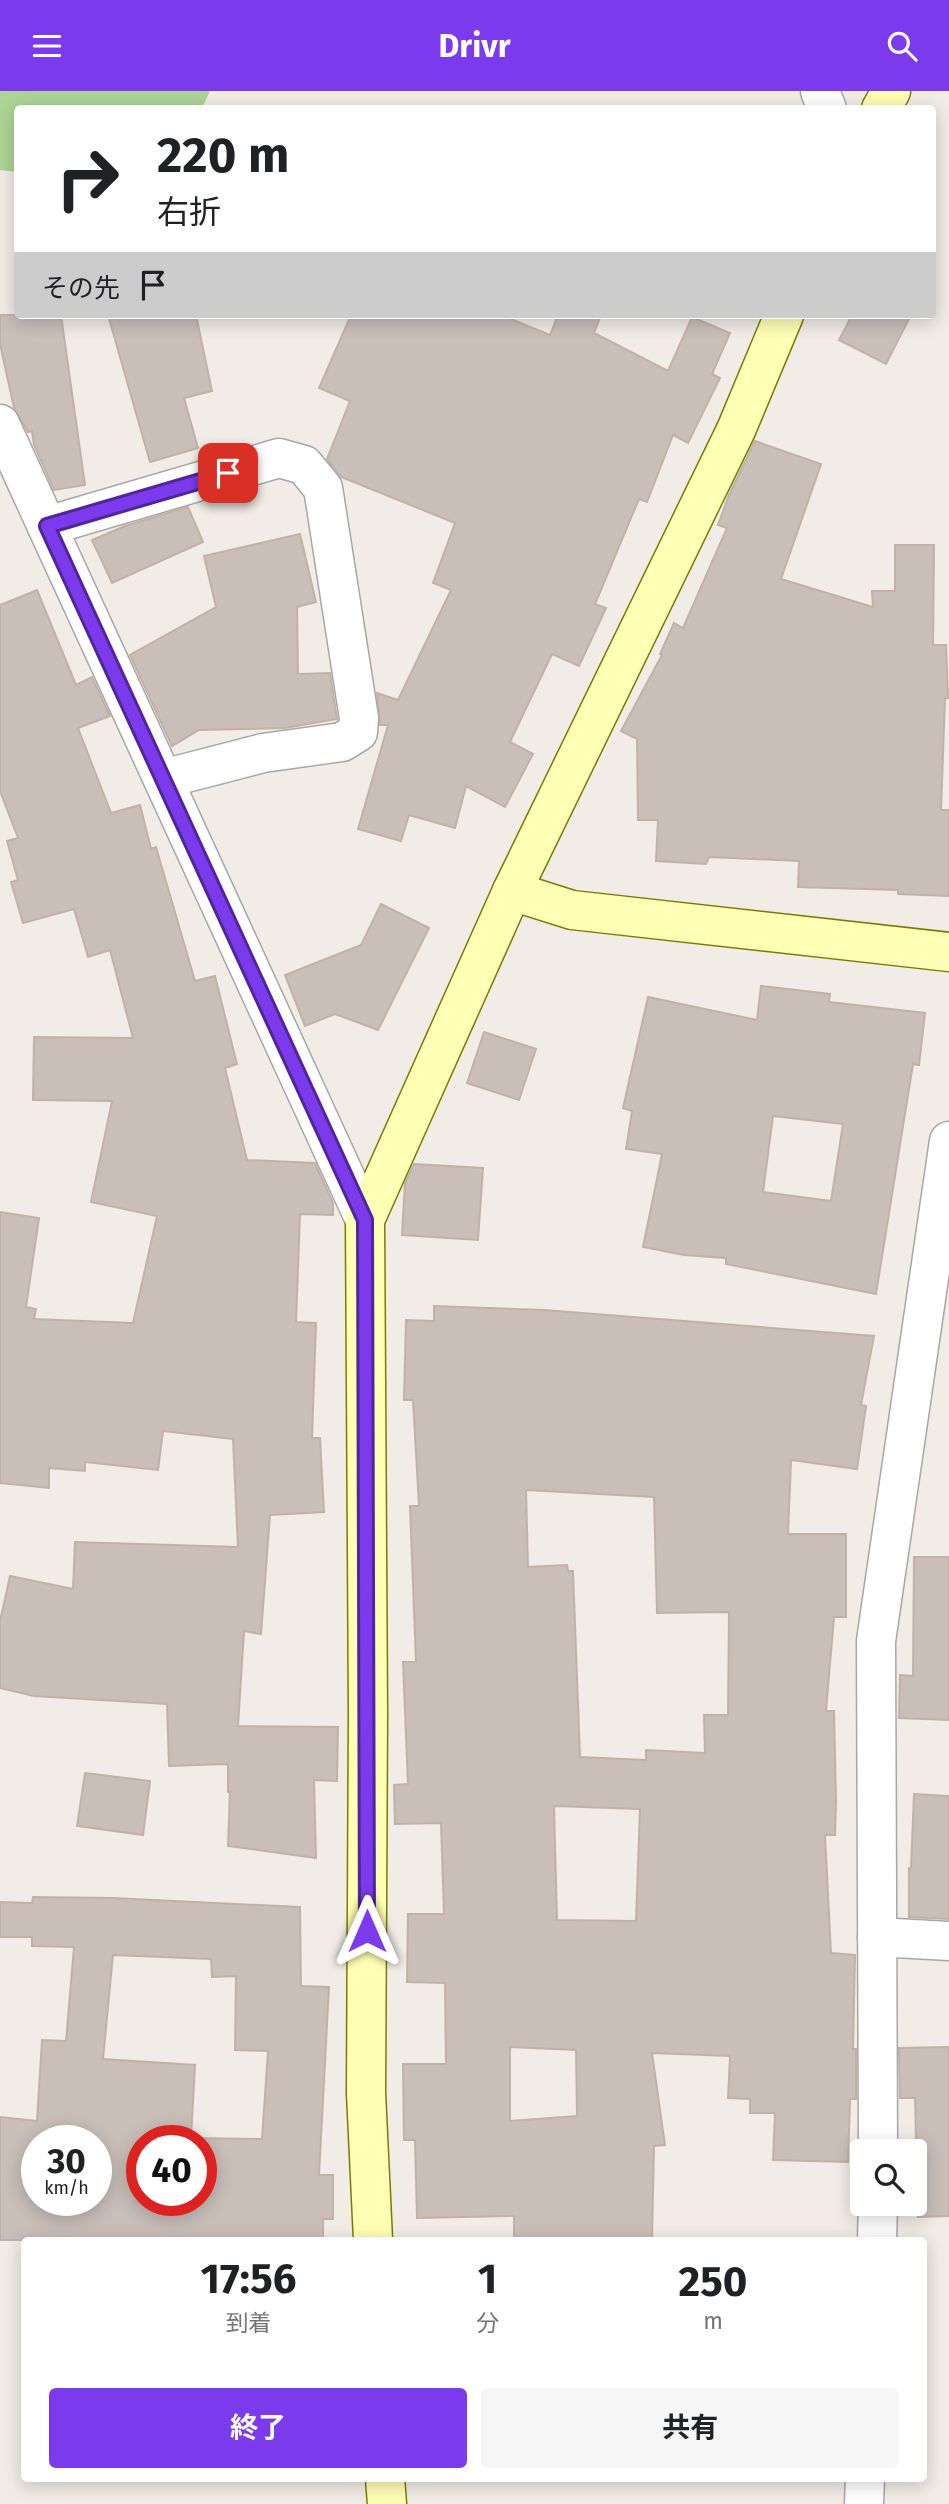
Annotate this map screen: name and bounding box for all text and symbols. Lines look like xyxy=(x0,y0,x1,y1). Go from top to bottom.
icon: menu xyxy=(28,27,66,65)
text: Drivr xyxy=(439,27,510,65)
icon: search xyxy=(883,27,921,65)
text: 220 m xyxy=(157,126,289,185)
icon: right xyxy=(42,133,133,224)
text: 右折 xyxy=(157,193,221,231)
icon: arrive xyxy=(134,266,172,304)
text: その先 xyxy=(42,273,120,304)
pin xyxy=(198,443,258,503)
icon: arrive xyxy=(209,454,247,492)
position arrow xyxy=(330,1894,404,1968)
speed limit sign: 40 xyxy=(126,2125,217,2216)
map controls xyxy=(850,2139,927,2216)
button: search xyxy=(850,2139,927,2216)
text: 30 xyxy=(47,2140,86,2182)
text: km/h xyxy=(44,2177,89,2199)
text: 17:56 xyxy=(201,2254,296,2304)
text: 1 xyxy=(478,2254,497,2304)
text: 250 xyxy=(679,2257,747,2307)
text: m xyxy=(703,2307,723,2335)
text: 到着 xyxy=(225,2309,271,2337)
text: 分 xyxy=(476,2309,499,2337)
button: 終了 xyxy=(49,2388,467,2468)
button: 共有 xyxy=(481,2388,899,2468)

